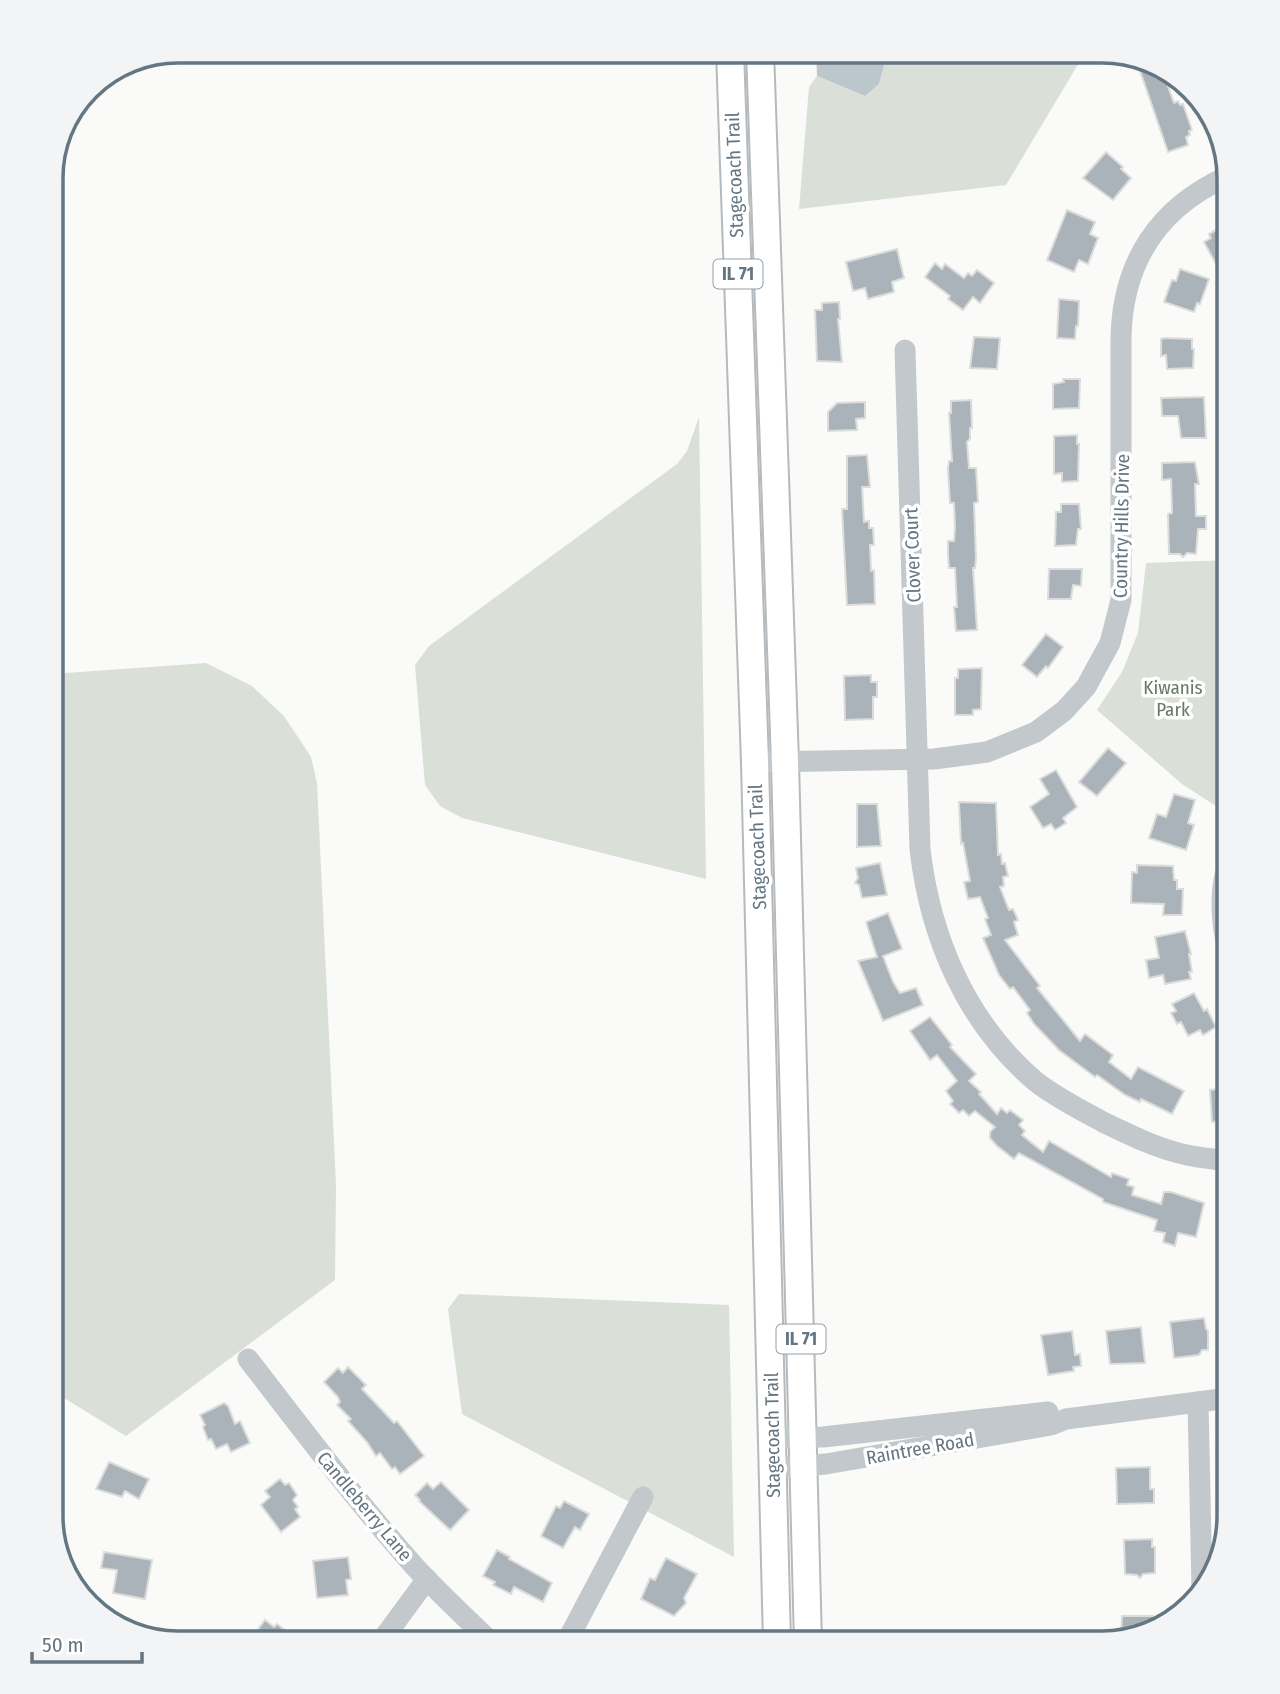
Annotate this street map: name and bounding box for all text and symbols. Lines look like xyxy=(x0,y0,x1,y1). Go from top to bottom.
street label: Stagecoach Trail xyxy=(721,112,748,238)
road number: IL 71 xyxy=(714,260,762,288)
street label: Country Hills Drive xyxy=(1109,454,1134,598)
street label: Clover Court xyxy=(899,506,926,603)
park label: Kiwanis Park xyxy=(1143,676,1203,721)
street label: Stagecoach Trail xyxy=(744,784,771,910)
road number: IL 71 xyxy=(776,1324,826,1354)
street label: Stagecoach Trail xyxy=(760,1372,785,1498)
street label: Raintree Road xyxy=(864,1428,976,1469)
street label: Candleberry Lane xyxy=(312,1447,417,1566)
scale bar xyxy=(32,1620,142,1664)
text: 50 m xyxy=(42,1632,84,1658)

